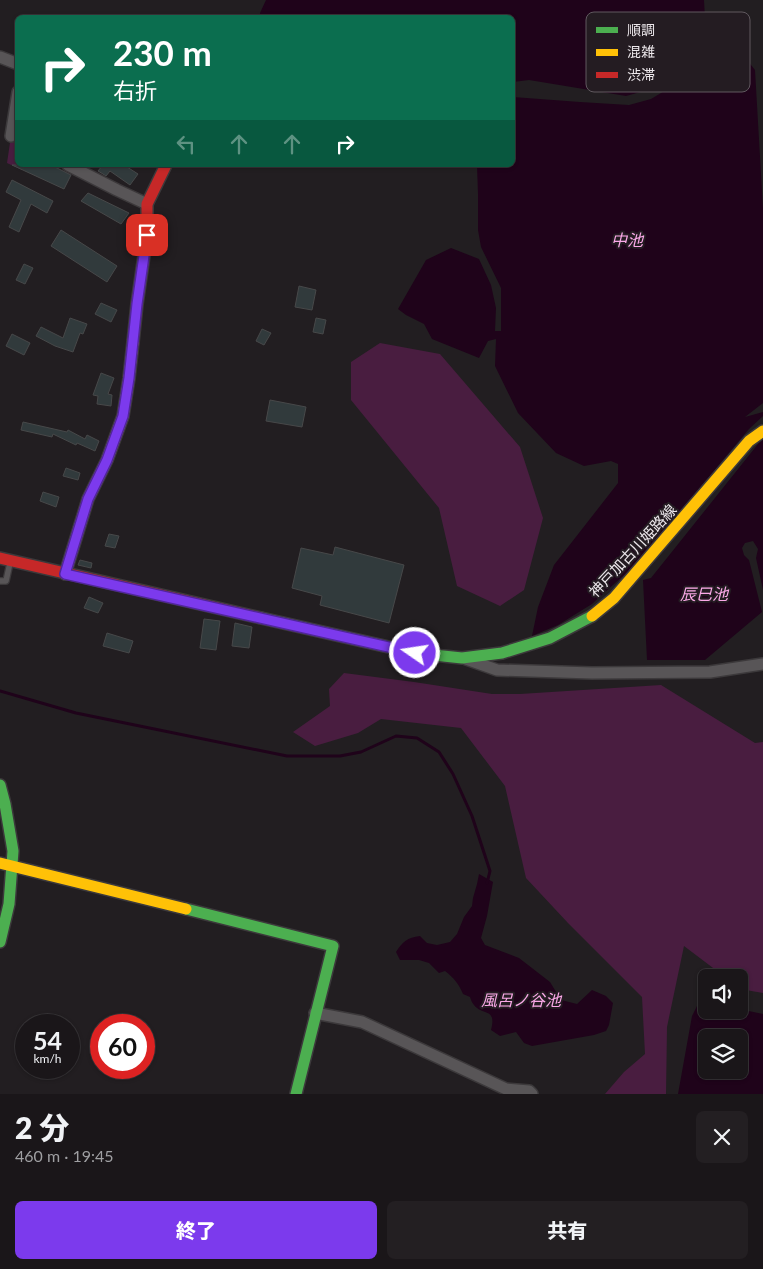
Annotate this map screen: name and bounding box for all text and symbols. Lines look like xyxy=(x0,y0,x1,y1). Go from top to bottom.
legend xyxy=(586,12,750,92)
text: 順調 xyxy=(627,21,655,38)
text: 230 m xyxy=(113,31,212,73)
icon: right xyxy=(30,35,95,100)
text: 混雑 xyxy=(627,43,655,60)
text: 渋滞 xyxy=(627,66,655,83)
text: 右折 xyxy=(113,77,157,104)
icon: left xyxy=(172,130,200,158)
icon: ahead xyxy=(225,130,253,158)
icon: ahead xyxy=(278,130,306,158)
icon: right xyxy=(331,130,359,158)
pin xyxy=(126,214,168,256)
icon: arrive xyxy=(133,221,161,249)
water label: 中池 xyxy=(611,230,645,249)
street label: 神戸加古川姫路線 xyxy=(585,500,680,600)
water label: 辰巳池 xyxy=(680,584,730,603)
position arrow xyxy=(388,626,440,678)
map controls xyxy=(698,969,748,1079)
button: sound xyxy=(698,969,748,1019)
water label: 風呂ノ谷池 xyxy=(481,990,563,1009)
speed limit sign: 60 xyxy=(90,1014,155,1079)
text: 54 xyxy=(33,1025,62,1055)
button: layers xyxy=(698,1029,748,1079)
text: km/h xyxy=(33,1051,62,1066)
text: 2 分 xyxy=(15,1109,69,1145)
button: close xyxy=(696,1111,748,1163)
text: 460 m · 19:45 xyxy=(15,1146,114,1165)
button: 終了 xyxy=(15,1201,377,1259)
button: 共有 xyxy=(387,1201,748,1259)

